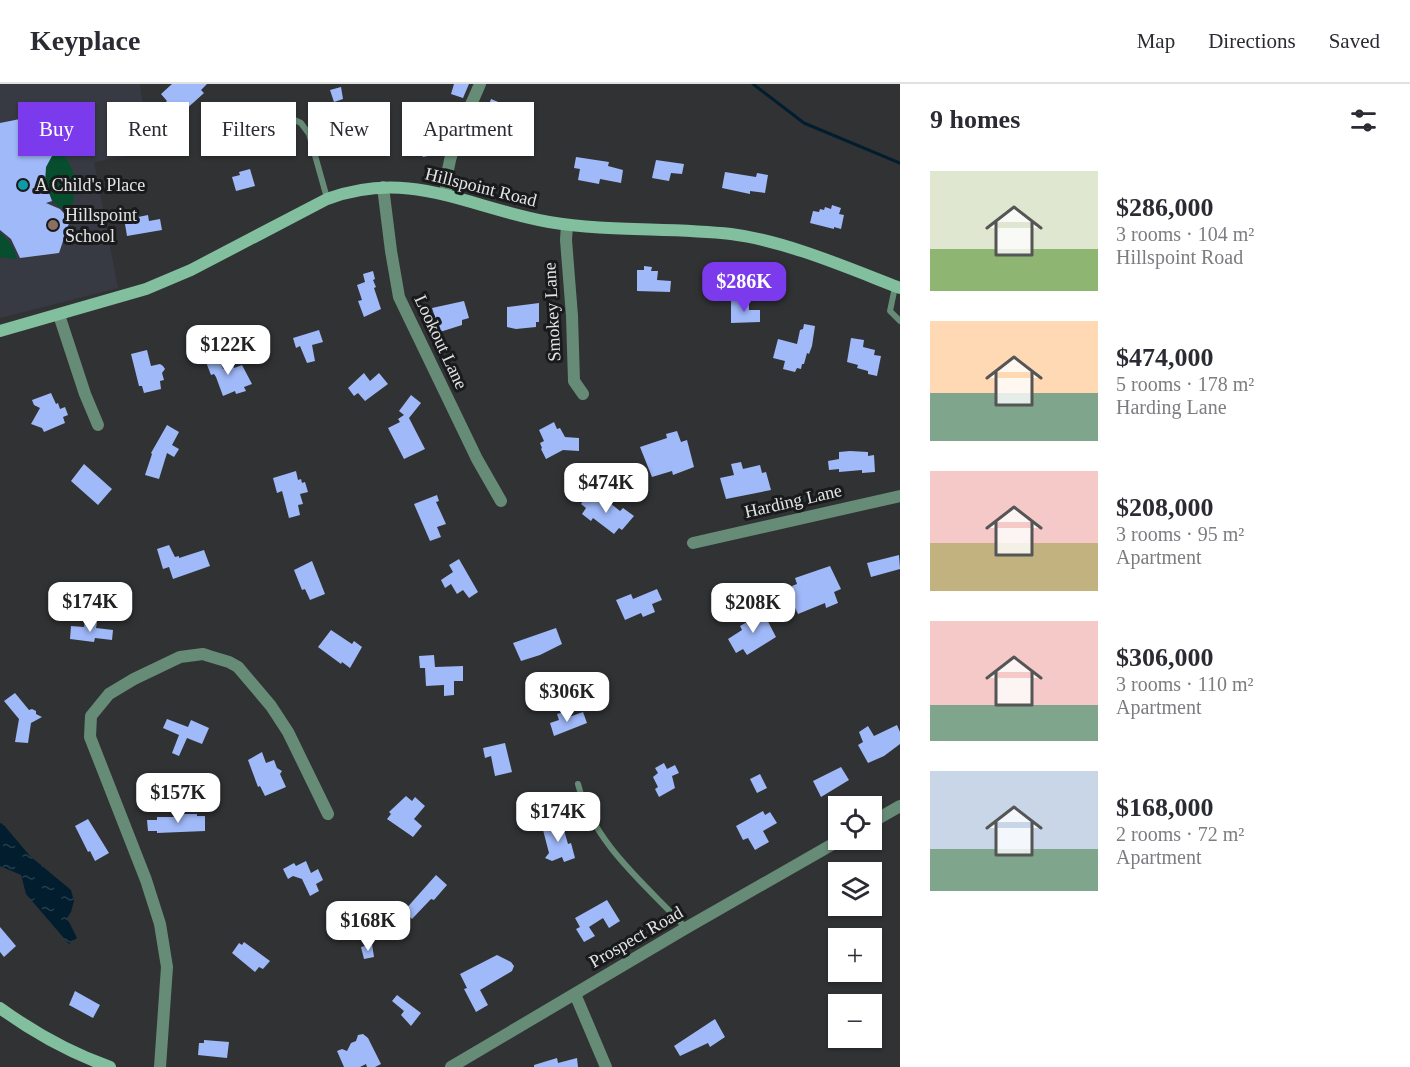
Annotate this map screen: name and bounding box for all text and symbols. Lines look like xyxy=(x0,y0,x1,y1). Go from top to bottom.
text: Keyplace xyxy=(30,25,140,56)
text: Map xyxy=(1137,29,1175,53)
text: Directions xyxy=(1208,29,1296,53)
text: Saved xyxy=(1329,29,1380,53)
chip: Buy xyxy=(18,102,95,156)
chip: Rent xyxy=(107,102,189,156)
chip: Filters xyxy=(201,102,296,156)
chip: New xyxy=(308,102,390,156)
chip: Apartment xyxy=(402,102,534,156)
icon: filters xyxy=(1347,104,1380,137)
text: 9 homes xyxy=(930,105,1020,134)
street label: Hillspoint Road xyxy=(423,163,539,211)
place label: A Child's Place xyxy=(35,175,145,195)
marker: A Child's Place xyxy=(16,178,30,192)
text: $286,000 xyxy=(1116,193,1214,222)
icon: home xyxy=(978,195,1050,267)
place label: Hillspoint School xyxy=(65,205,137,246)
marker: Hillspoint School xyxy=(46,218,60,232)
text: 3 rooms · 104 m² xyxy=(1116,223,1254,245)
text: Hillspoint Road xyxy=(1116,246,1243,268)
street label: Smokey Lane xyxy=(539,262,565,362)
pin: $286K xyxy=(702,262,786,313)
text: $286K xyxy=(716,270,772,292)
street label: Lookout Lane xyxy=(410,292,472,392)
pin: $122K xyxy=(186,325,270,376)
text: $122K xyxy=(200,333,256,355)
text: $474,000 xyxy=(1116,343,1214,372)
icon: home xyxy=(978,345,1050,417)
text: 5 rooms · 178 m² xyxy=(1116,373,1254,395)
text: Harding Lane xyxy=(1116,396,1227,418)
pin: $474K xyxy=(564,463,648,514)
text: $474K xyxy=(578,471,634,493)
street label: Harding Lane xyxy=(742,480,844,522)
text: $208,000 xyxy=(1116,493,1214,522)
icon: home xyxy=(978,495,1050,567)
text: 3 rooms · 95 m² xyxy=(1116,523,1244,545)
text: Apartment xyxy=(1116,546,1202,568)
pin: $174K xyxy=(48,582,132,633)
pin: $208K xyxy=(711,583,795,634)
text: $174K xyxy=(62,590,118,612)
text: $208K xyxy=(725,591,781,613)
text: $306,000 xyxy=(1116,643,1214,672)
icon: home xyxy=(978,645,1050,717)
pin: $306K xyxy=(525,672,609,723)
text: 3 rooms · 110 m² xyxy=(1116,673,1253,695)
text: $306K xyxy=(539,680,595,702)
text: Apartment xyxy=(1116,696,1202,718)
pin: $157K xyxy=(136,773,220,824)
text: $157K xyxy=(150,781,206,803)
pin: $174K xyxy=(516,792,600,843)
text: $168,000 xyxy=(1116,793,1214,822)
icon: home xyxy=(978,795,1050,867)
map controls xyxy=(828,796,882,1048)
button: locate xyxy=(828,796,882,850)
text: $174K xyxy=(530,800,586,822)
text: 2 rooms · 72 m² xyxy=(1116,823,1244,845)
text: Apartment xyxy=(1116,846,1202,868)
button: layers xyxy=(828,862,882,916)
pin: $168K xyxy=(326,901,410,952)
street label: Prospect Road xyxy=(586,902,686,972)
text: $168K xyxy=(340,909,396,931)
button: + xyxy=(828,928,882,982)
button: − xyxy=(828,994,882,1048)

